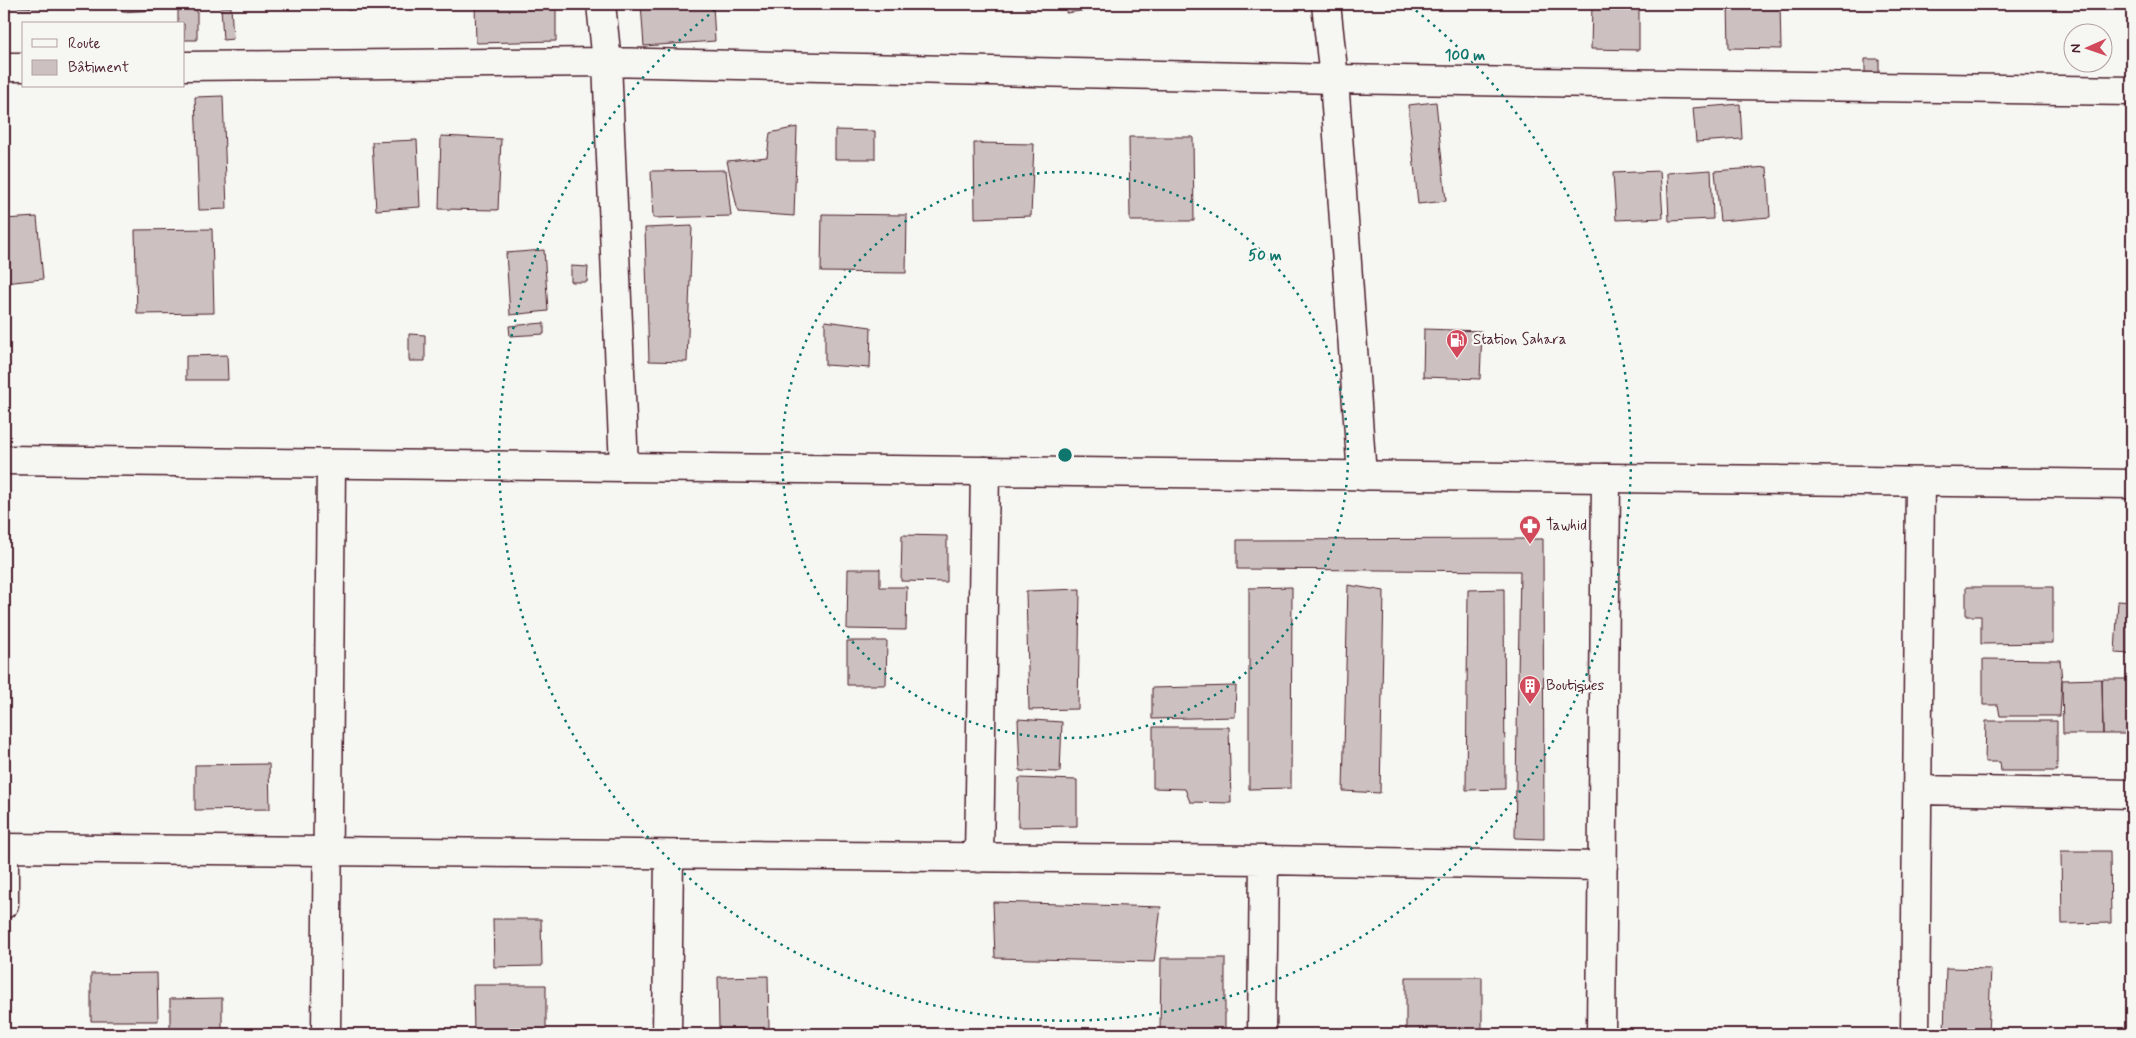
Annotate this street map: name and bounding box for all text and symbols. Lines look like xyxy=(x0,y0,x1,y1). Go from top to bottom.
legend xyxy=(22,22,185,88)
north arrow xyxy=(2064,22,2114,72)
text: Route xyxy=(68,34,101,54)
text: N xyxy=(2067,43,2085,53)
text: 100 m xyxy=(1445,46,1485,66)
text: Bâtiment xyxy=(68,58,129,78)
text: 50 m xyxy=(1248,246,1282,266)
fuel station icon: Station Sahara xyxy=(1445,328,1469,359)
place label: Station Sahara xyxy=(1473,330,1567,350)
centre of rings xyxy=(1056,446,1074,464)
pharmacy icon: Tawhid xyxy=(1518,514,1542,545)
place label: Tawhid xyxy=(1546,516,1587,536)
building icon: Boutiques xyxy=(1518,674,1542,705)
place label: Boutiques xyxy=(1546,676,1605,696)

